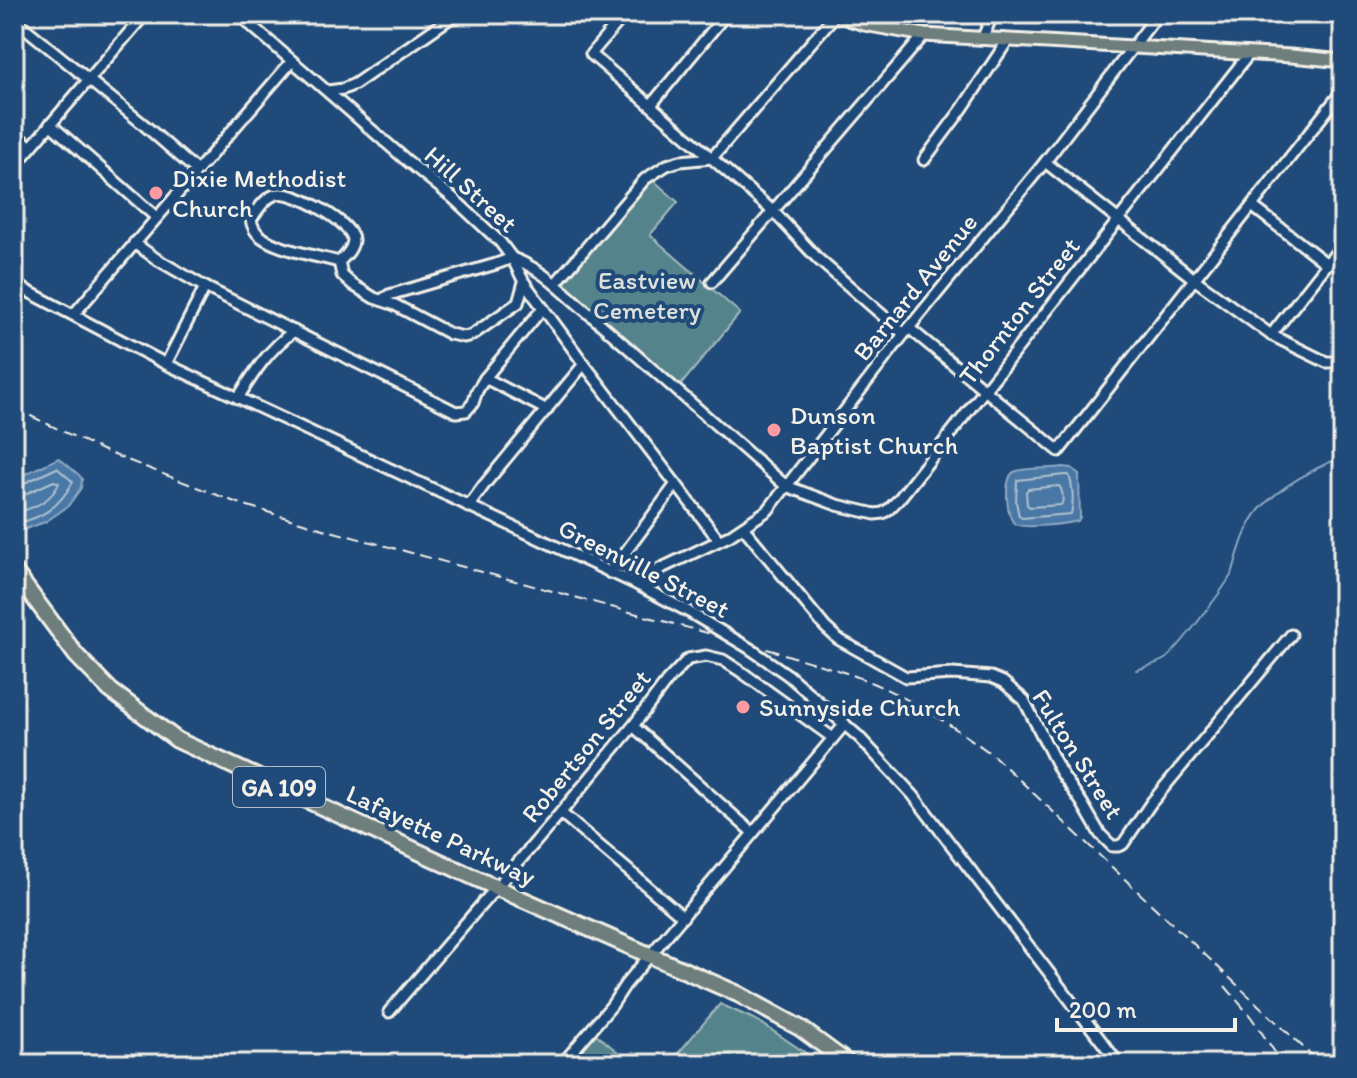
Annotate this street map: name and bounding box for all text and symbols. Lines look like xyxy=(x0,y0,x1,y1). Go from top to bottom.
street label: Hill Street xyxy=(418,139,524,239)
place label: Dixie Methodist Church xyxy=(172,162,346,224)
marker: Dixie Methodist Church xyxy=(147,184,165,202)
street label: Barnard Avenue xyxy=(846,207,984,367)
street label: Thornton Street xyxy=(951,231,1087,391)
park label: Eastview Cemetery xyxy=(593,264,701,326)
place label: Dunson Baptist Church xyxy=(790,399,958,461)
marker: Dunson Baptist Church xyxy=(765,421,783,439)
street label: Greenville Street xyxy=(553,511,735,625)
street label: Robertson Street xyxy=(514,663,658,829)
street label: Fulton Street xyxy=(1025,683,1131,825)
place label: Sunnyside Church xyxy=(759,691,960,723)
marker: Sunnyside Church xyxy=(734,698,752,716)
road number: GA 109 xyxy=(233,767,325,807)
street label: Lafayette Parkway xyxy=(341,777,541,893)
scale bar xyxy=(1057,982,1235,1032)
text: 200 m xyxy=(1069,995,1137,1024)

